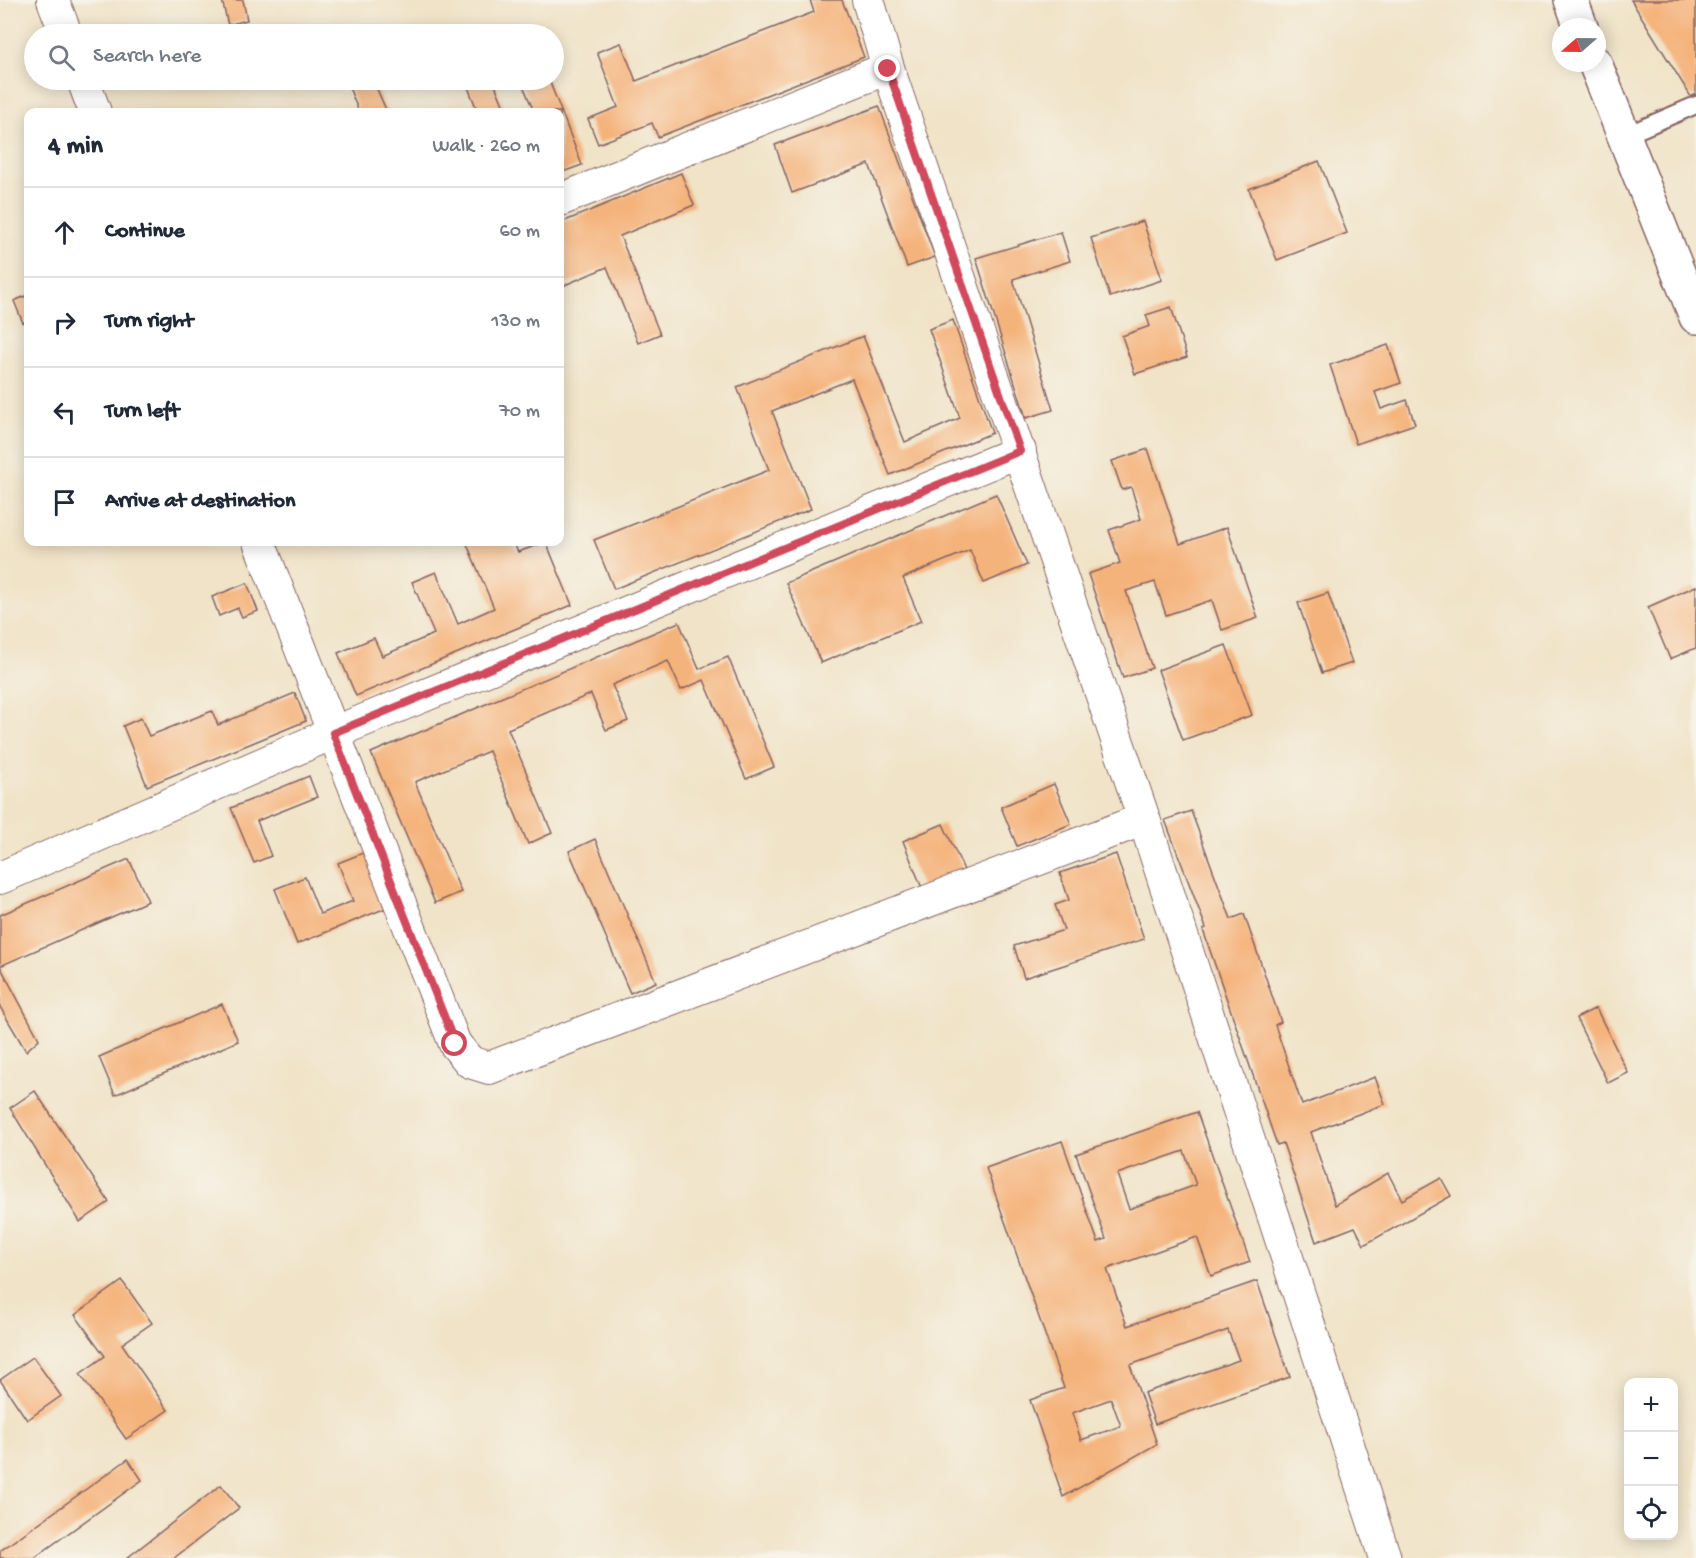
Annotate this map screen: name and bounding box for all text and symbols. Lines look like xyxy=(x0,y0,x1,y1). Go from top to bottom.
north arrow xyxy=(1552,18,1606,72)
search box xyxy=(24,24,564,90)
icon: search xyxy=(45,41,78,74)
text: Search here xyxy=(93,44,201,70)
route end xyxy=(874,55,900,81)
text: 4 min xyxy=(48,132,103,163)
text: Walk · 260 m xyxy=(433,136,540,159)
icon: ahead xyxy=(48,216,81,249)
text: Continue xyxy=(105,219,185,245)
text: 60 m xyxy=(500,221,540,244)
icon: right xyxy=(48,306,81,339)
text: Turn right xyxy=(105,309,193,335)
text: 130 m xyxy=(491,311,540,334)
icon: left xyxy=(48,396,81,429)
text: Turn left xyxy=(105,399,179,425)
text: 70 m xyxy=(499,401,540,424)
icon: arrive xyxy=(48,486,81,519)
text: Arrive at destination xyxy=(105,489,295,515)
route start xyxy=(441,1030,467,1056)
map controls xyxy=(1624,1378,1678,1540)
button: + xyxy=(1624,1378,1678,1432)
button: − xyxy=(1624,1432,1678,1486)
button: locate xyxy=(1624,1486,1678,1540)

